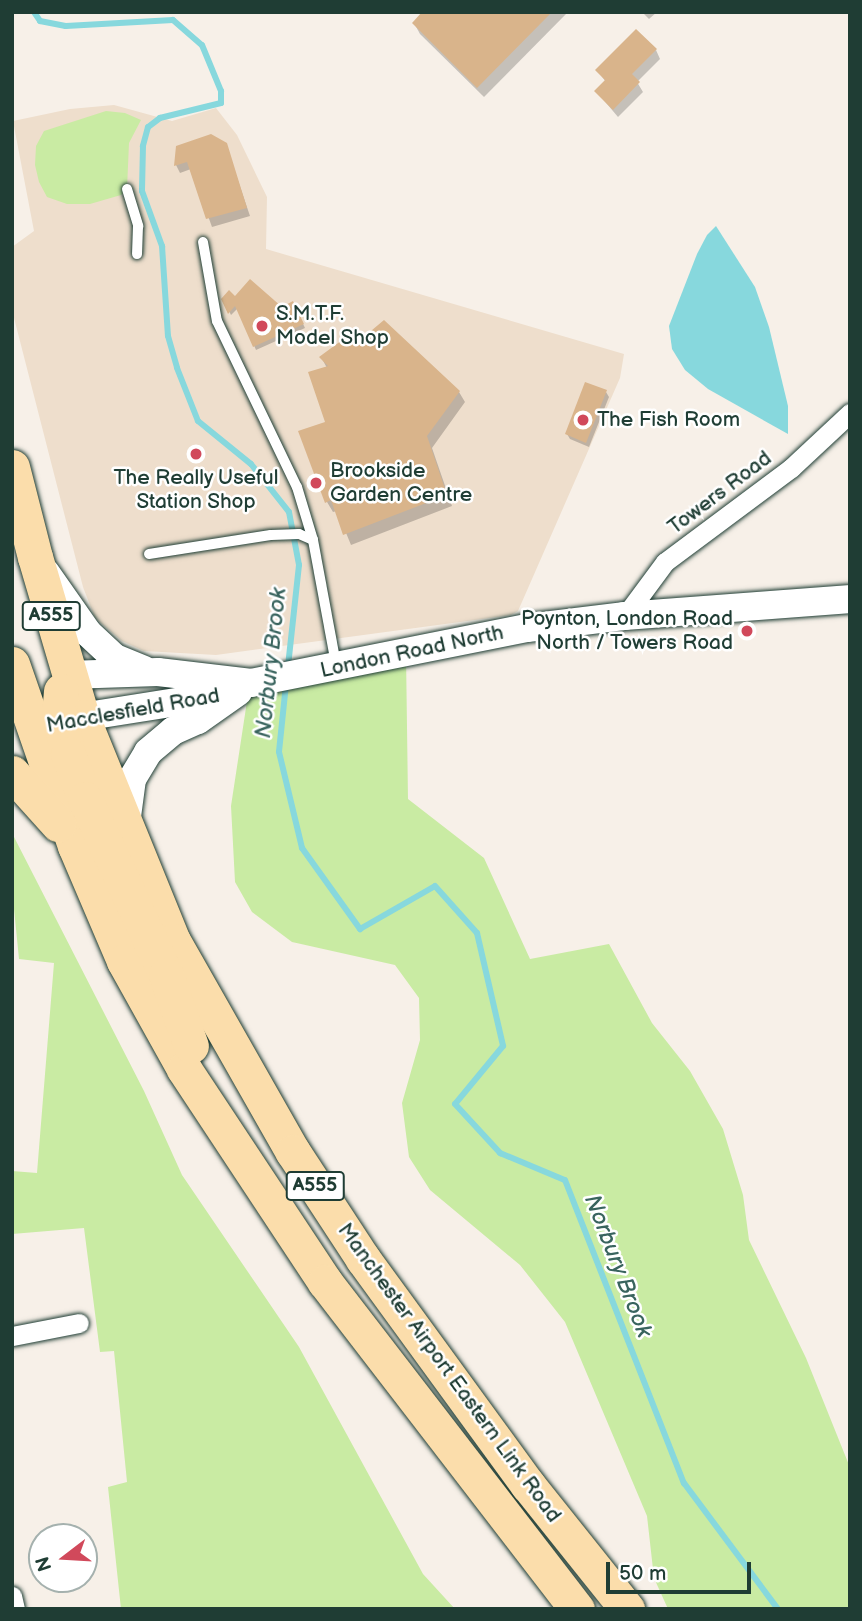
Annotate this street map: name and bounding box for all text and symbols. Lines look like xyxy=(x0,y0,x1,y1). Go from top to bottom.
place label: S.M.T.F. Model Shop xyxy=(276,301,389,351)
marker: S.M.T.F. Model Shop xyxy=(254,318,270,334)
place label: The Fish Room xyxy=(597,407,740,433)
marker: The Fish Room xyxy=(575,412,591,428)
marker: The Really Useful Station Shop xyxy=(188,446,204,462)
street label: Towers Road xyxy=(663,446,777,540)
place label: Brookside Garden Centre xyxy=(330,458,472,508)
place label: The Really Useful Station Shop xyxy=(113,465,279,515)
marker: Brookside Garden Centre xyxy=(308,475,324,491)
water label: Norbury Brook xyxy=(249,586,293,740)
road number: A555 xyxy=(21,600,81,632)
place label: Poynton, London Road North / Towers Road xyxy=(521,606,733,656)
street label: London Road North xyxy=(318,620,506,684)
marker: Poynton, London Road North / Towers Road xyxy=(739,623,755,639)
street label: Macclesfield Road xyxy=(44,683,222,739)
road number: A555 xyxy=(285,1170,345,1202)
water label: Norbury Brook xyxy=(578,1190,658,1342)
street label: Manchester Airport Eastern Link Road xyxy=(332,1219,566,1527)
north arrow xyxy=(28,1523,98,1593)
scale bar xyxy=(610,1548,755,1592)
text: N xyxy=(31,1554,57,1574)
text: 50 m xyxy=(619,1561,666,1586)

